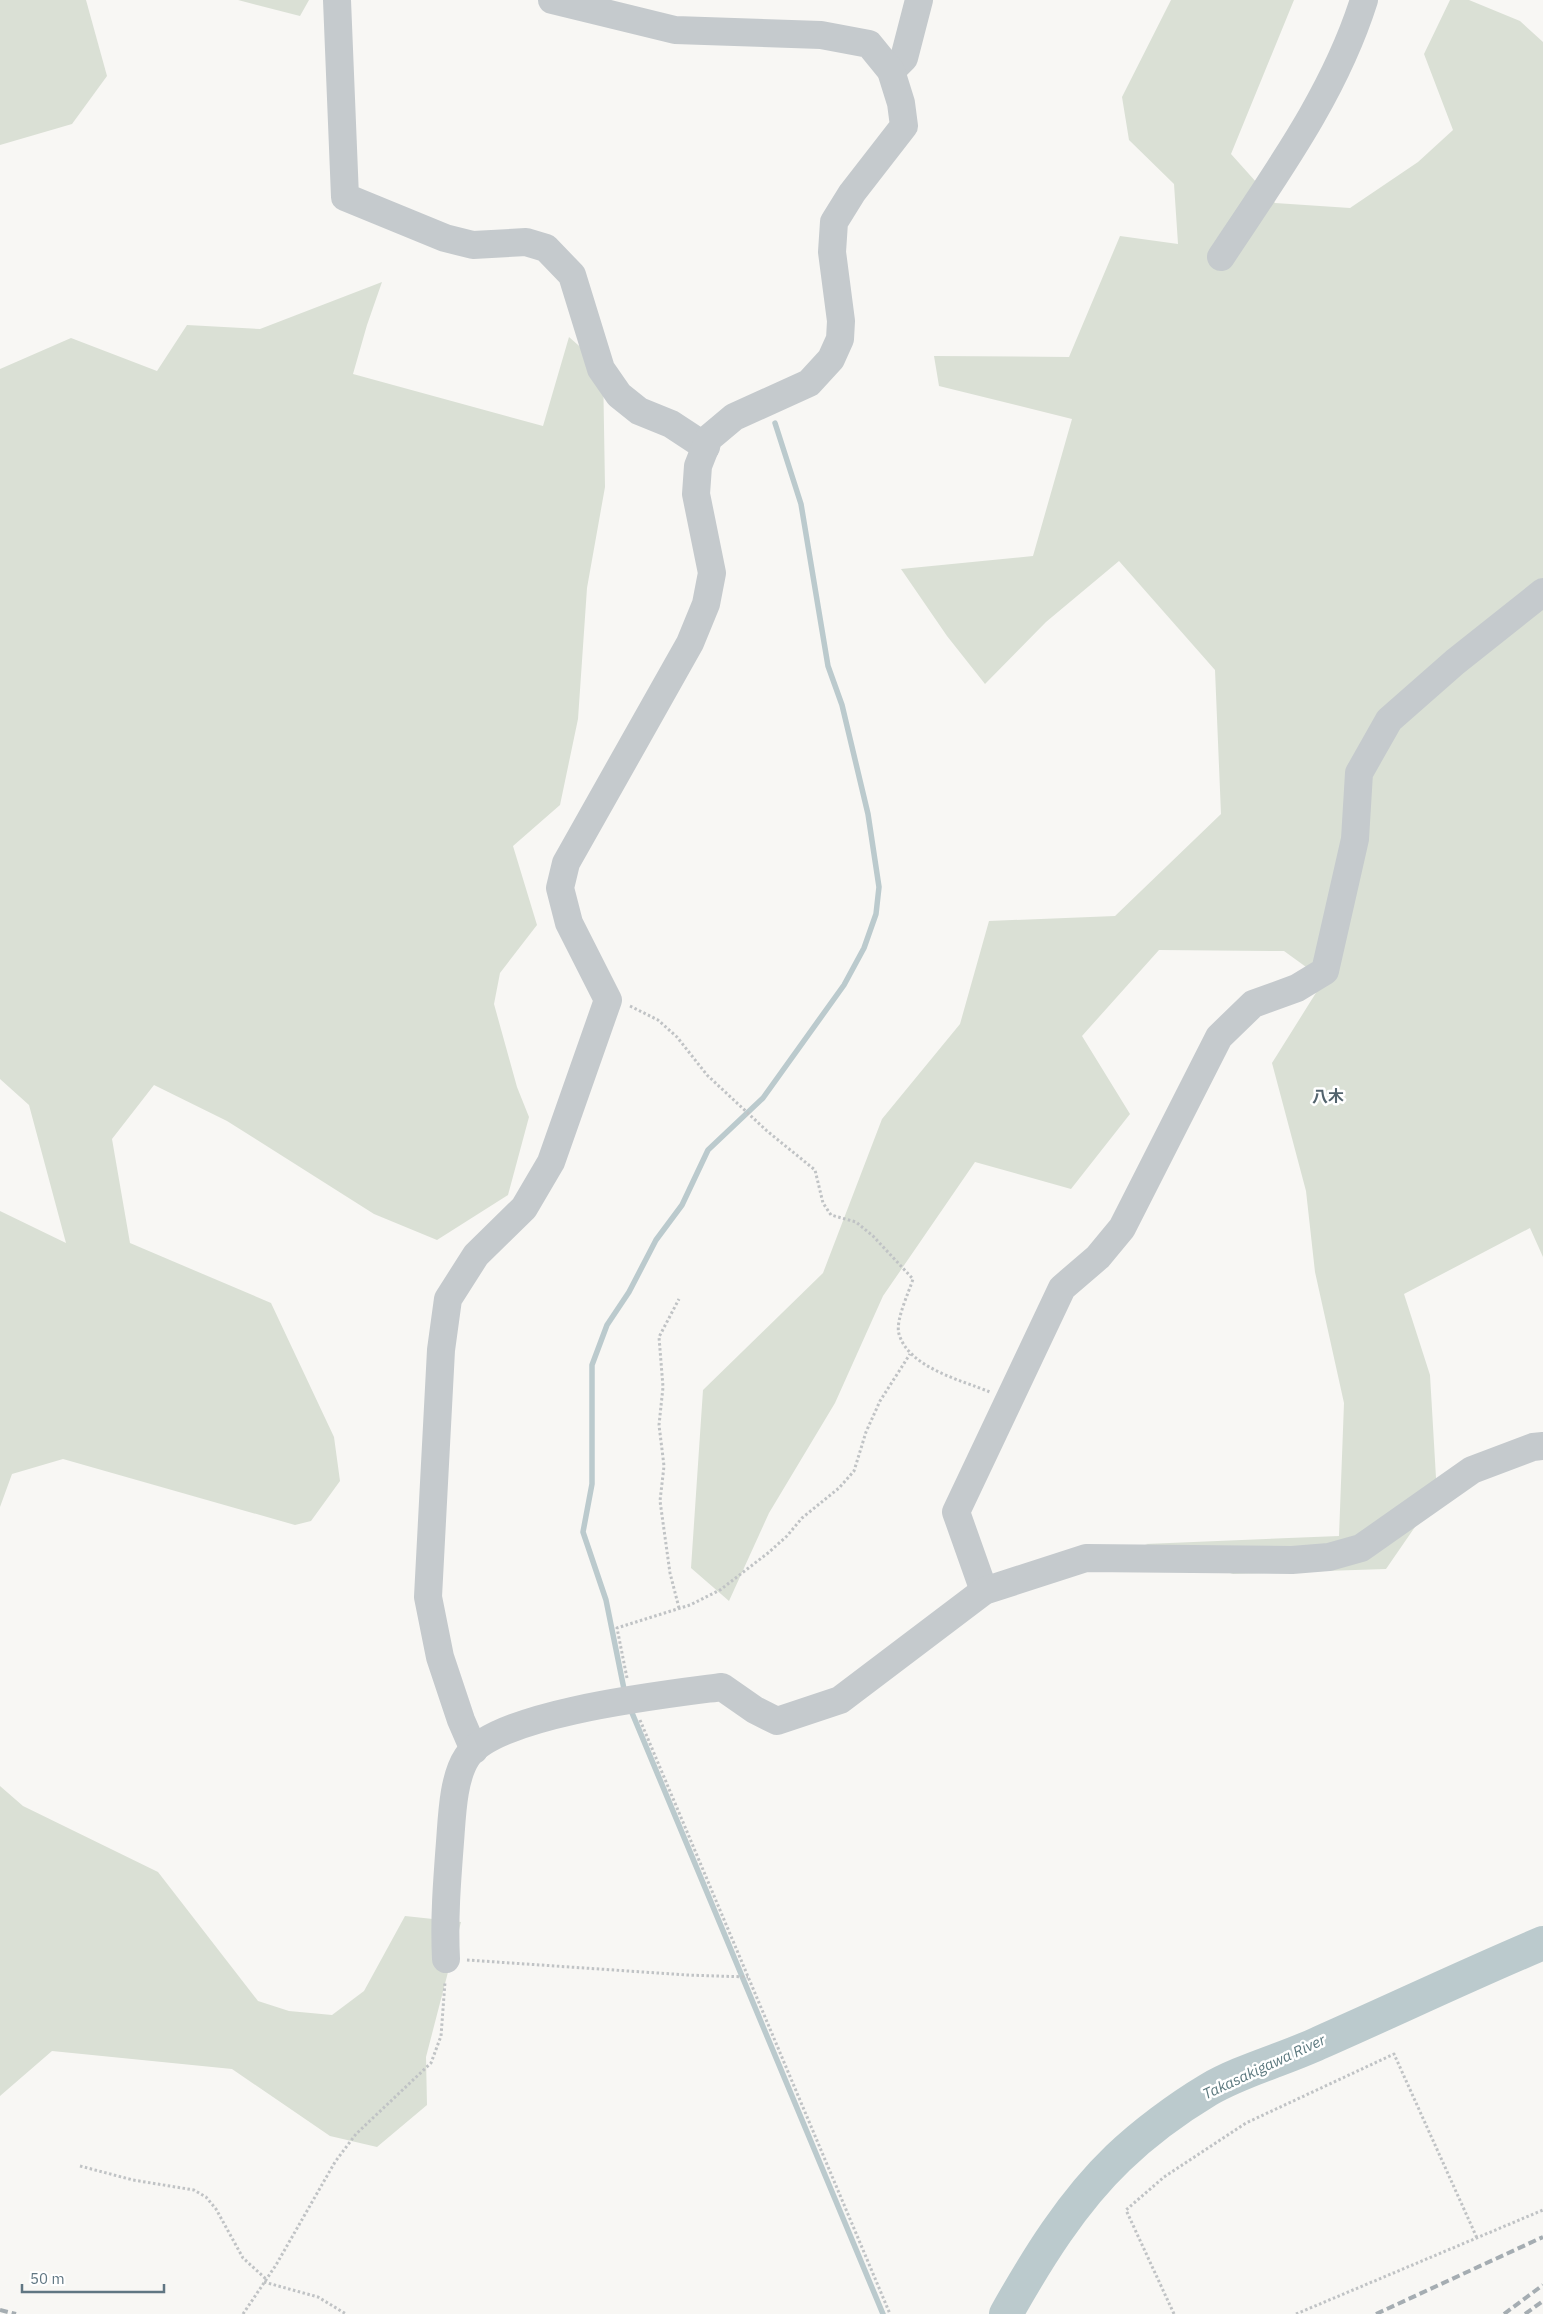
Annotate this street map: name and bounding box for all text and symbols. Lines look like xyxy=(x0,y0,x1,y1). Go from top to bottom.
district label: 八木 xyxy=(1312,1086,1344,1106)
water label: Takasakigawa River xyxy=(1200,2030,1329,2103)
scale bar xyxy=(22,2262,165,2294)
text: 50 m xyxy=(30,2269,65,2288)

